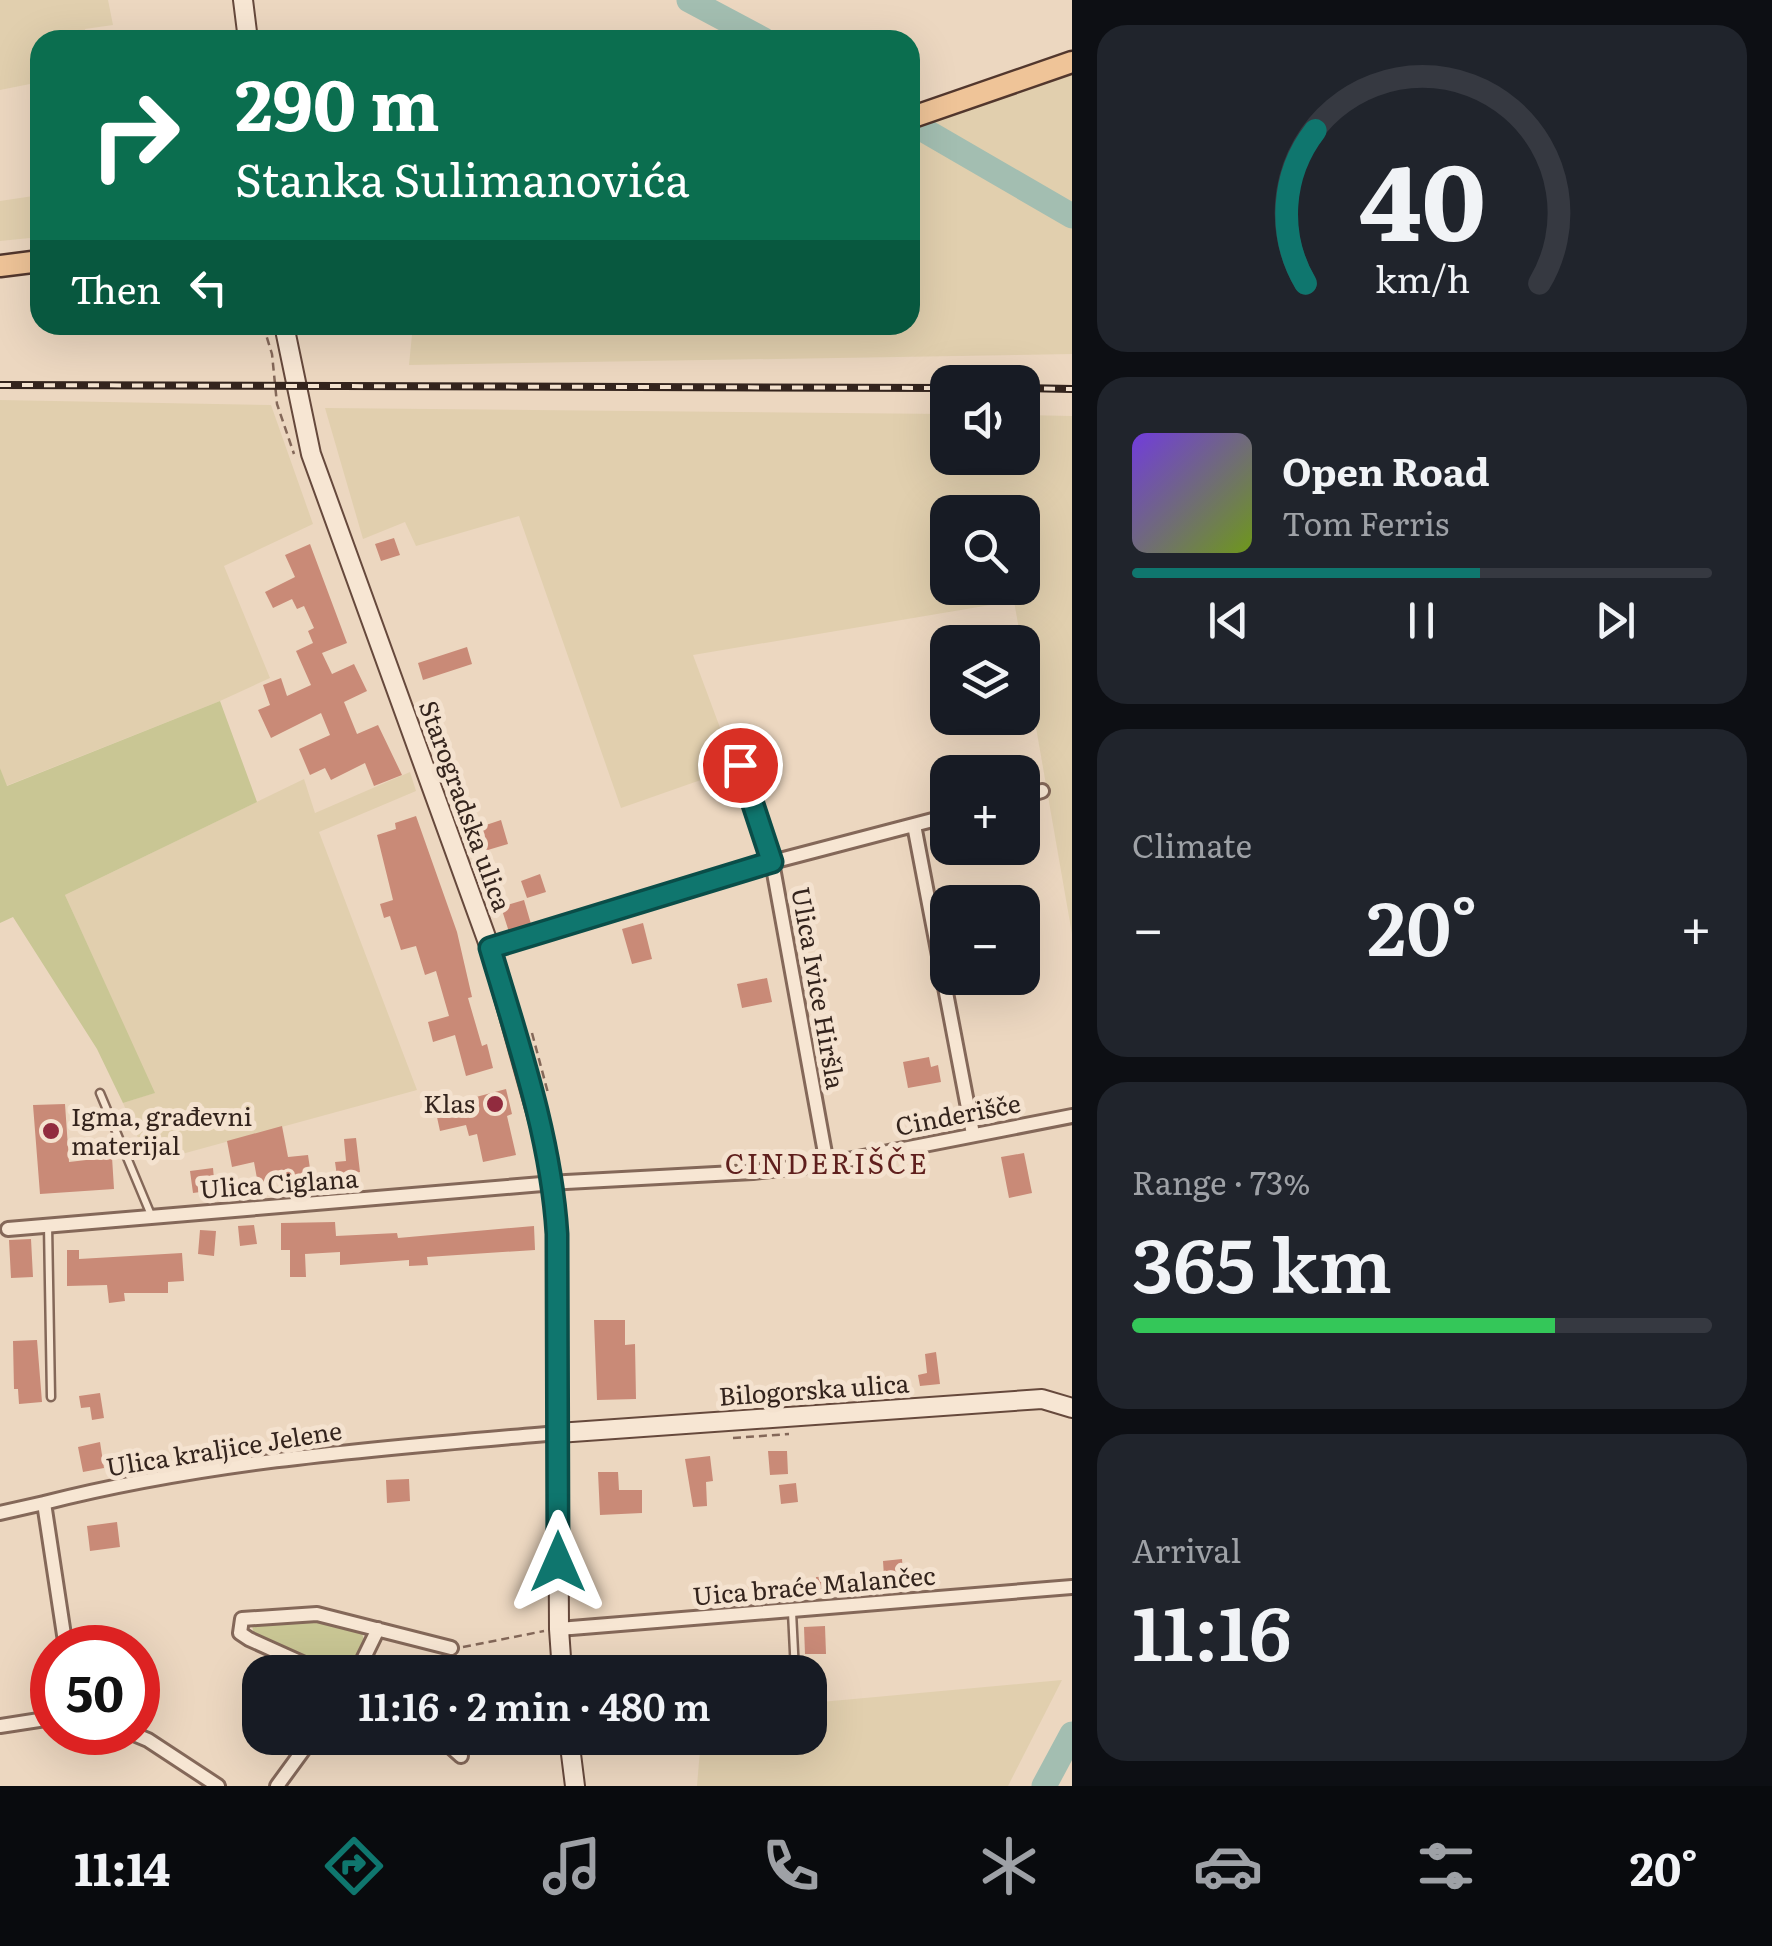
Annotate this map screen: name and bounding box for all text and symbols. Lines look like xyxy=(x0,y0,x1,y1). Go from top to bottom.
text: 290 m xyxy=(235,49,440,153)
icon: right xyxy=(70,70,200,200)
text: 40 xyxy=(1359,119,1485,273)
text: Stanka Sulimanovića xyxy=(235,144,690,211)
text: km/h xyxy=(1374,251,1470,304)
text: Then xyxy=(70,259,161,316)
icon: left xyxy=(181,260,236,315)
map controls xyxy=(930,365,1040,995)
button: sound xyxy=(930,365,1040,475)
text: Open Road xyxy=(1282,441,1490,498)
button: search xyxy=(930,495,1040,605)
text: Tom Ferris xyxy=(1282,498,1449,546)
icon: previous xyxy=(1201,593,1256,648)
icon: pause xyxy=(1394,593,1449,648)
icon: next xyxy=(1588,593,1643,648)
button: layers xyxy=(930,625,1040,735)
street label: Starogradska ulica xyxy=(411,695,522,917)
pin xyxy=(698,723,783,808)
icon: arrive xyxy=(713,738,768,793)
button: + xyxy=(930,755,1040,865)
text: Climate xyxy=(1132,820,1252,868)
text: 20° xyxy=(1367,868,1477,979)
street label: Ulica Ivice Hiršla xyxy=(783,884,856,1092)
text: − xyxy=(1132,884,1164,966)
text: + xyxy=(1680,884,1712,966)
button: − xyxy=(930,885,1040,995)
street label: Cinderišče xyxy=(892,1083,1023,1144)
place label: Klas xyxy=(423,1084,475,1121)
marker: Klas xyxy=(484,1093,506,1115)
place label: Igma, građevni materijal xyxy=(71,1097,252,1163)
marker: Igma, građevni materijal xyxy=(40,1120,62,1142)
district label: CINDERIŠČE xyxy=(725,1141,929,1183)
text: Range · 73% xyxy=(1132,1157,1311,1205)
street label: Ulica Ciglana xyxy=(198,1158,360,1207)
text: 365 km xyxy=(1132,1205,1392,1316)
street label: Bilogorska ulica xyxy=(717,1363,911,1414)
street label: Ulica kraljice Jelene xyxy=(103,1411,344,1484)
position arrow xyxy=(506,1510,610,1614)
text: Arrival xyxy=(1132,1525,1241,1573)
street label: Uica braće Malančec xyxy=(691,1555,937,1614)
text: 11:16 xyxy=(1132,1573,1292,1684)
speed limit sign: 50 xyxy=(30,1625,160,1755)
text: 11:16 · 2 min · 480 m xyxy=(358,1676,711,1733)
icon: directions xyxy=(319,1831,389,1901)
icon: music xyxy=(537,1831,607,1901)
icon: phone xyxy=(756,1831,826,1901)
icon: climate xyxy=(974,1831,1044,1901)
icon: car xyxy=(1193,1831,1263,1901)
icon: filters xyxy=(1411,1831,1481,1901)
text: 11:14 xyxy=(74,1833,170,1900)
text: 20° xyxy=(1630,1833,1698,1900)

